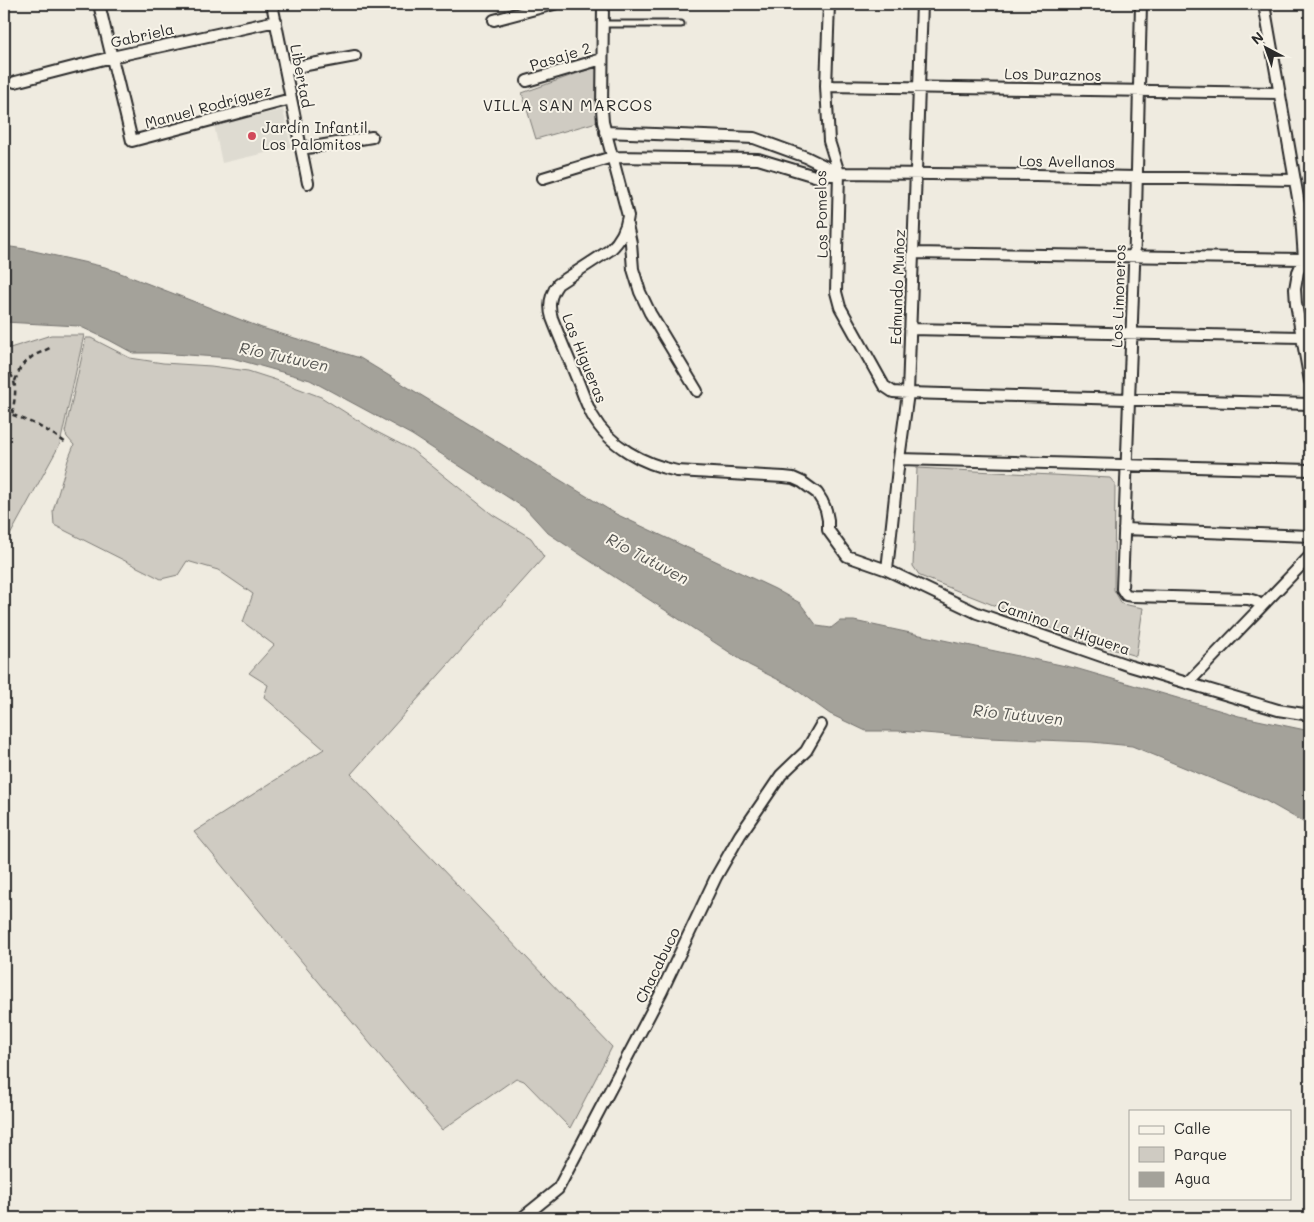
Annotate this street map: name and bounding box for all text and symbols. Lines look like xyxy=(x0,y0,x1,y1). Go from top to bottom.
street label: Gabriela xyxy=(108,18,176,52)
north arrow xyxy=(1242,22,1292,72)
text: N xyxy=(1247,27,1267,48)
street label: Pasaje 2 xyxy=(527,37,593,75)
street label: Libertad xyxy=(286,43,318,109)
street label: Los Duraznos xyxy=(1004,63,1102,85)
street label: Manuel Rodríguez xyxy=(142,79,274,133)
district label: VILLA SAN MARCOS xyxy=(483,94,653,115)
place label: Jardín Infantil Los Palomitos xyxy=(262,117,368,154)
marker: Jardín Infantil Los Palomitos xyxy=(246,130,258,142)
street label: Los Avellanos xyxy=(1019,150,1115,172)
street label: Los Pomelos xyxy=(810,170,832,258)
street label: Edmundo Muñoz xyxy=(885,229,909,345)
street label: Los Limoneros xyxy=(1106,244,1130,348)
street label: Las Higueras xyxy=(558,310,612,406)
water label: Río Tutuven xyxy=(238,336,331,376)
water label: Río Tutuven xyxy=(603,527,693,589)
street label: Camino La Higuera xyxy=(995,595,1133,659)
water label: Río Tutuven xyxy=(972,699,1064,729)
street label: Chacabuco xyxy=(630,924,684,1006)
legend xyxy=(1129,1110,1292,1200)
text: Calle xyxy=(1174,1118,1211,1138)
text: Parque xyxy=(1174,1144,1227,1164)
text: Agua xyxy=(1174,1168,1211,1188)

